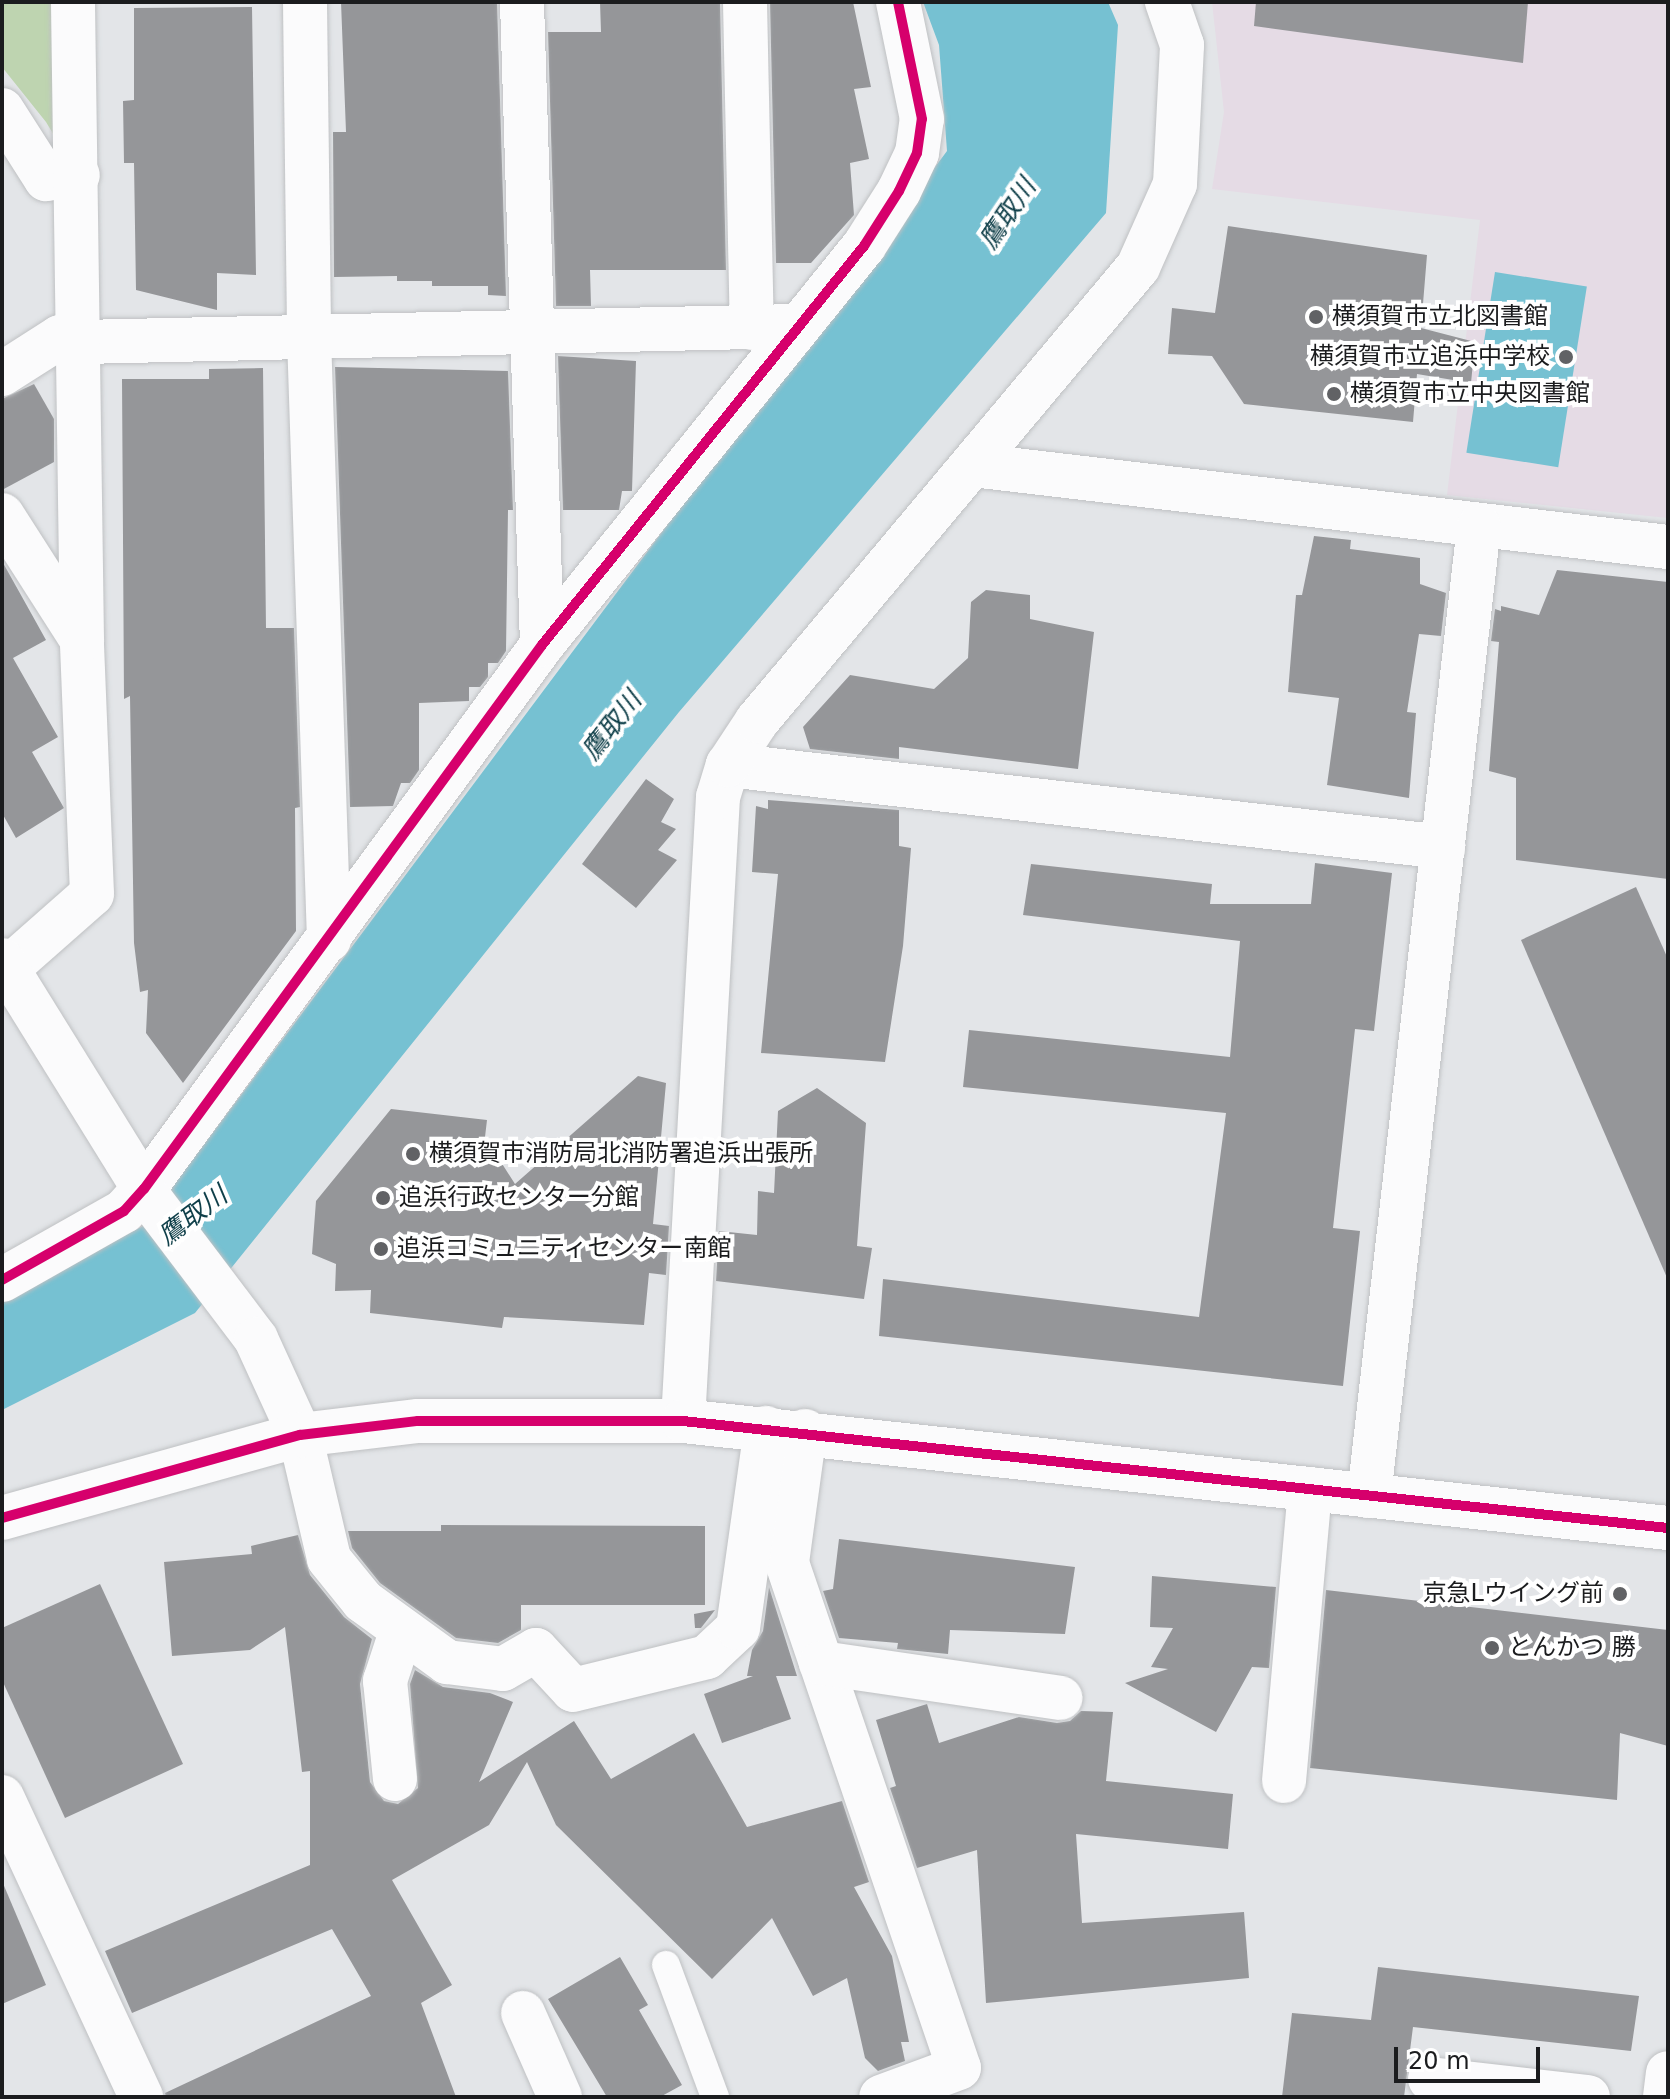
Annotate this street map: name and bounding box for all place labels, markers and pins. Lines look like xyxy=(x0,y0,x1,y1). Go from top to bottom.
place label: 横須賀市立北図書館 xyxy=(1332,303,1548,331)
marker: 横須賀市立北図書館 xyxy=(1307,308,1325,326)
place label: 横須賀市立追浜中学校 xyxy=(1310,343,1550,371)
marker: 横須賀市立追浜中学校 xyxy=(1557,348,1575,366)
place label: 横須賀市立中央図書館 xyxy=(1350,380,1590,408)
marker: 横須賀市立中央図書館 xyxy=(1325,385,1343,403)
place label: 横須賀市消防局北消防署追浜出張所 xyxy=(429,1140,813,1168)
marker: 横須賀市消防局北消防署追浜出張所 xyxy=(404,1145,422,1163)
place label: 追浜行政センター分館 xyxy=(399,1184,639,1212)
marker: 追浜行政センター分館 xyxy=(374,1189,392,1207)
place label: 追浜コミュニティセンター南館 xyxy=(397,1235,733,1263)
marker: 追浜コミュニティセンター南館 xyxy=(372,1240,390,1258)
place label: 京急Lウイング前 xyxy=(1423,1580,1604,1608)
marker: 京急Lウイング前 xyxy=(1611,1585,1629,1603)
place label: とんかつ 勝 xyxy=(1508,1634,1636,1662)
marker: とんかつ 勝 xyxy=(1483,1639,1501,1657)

